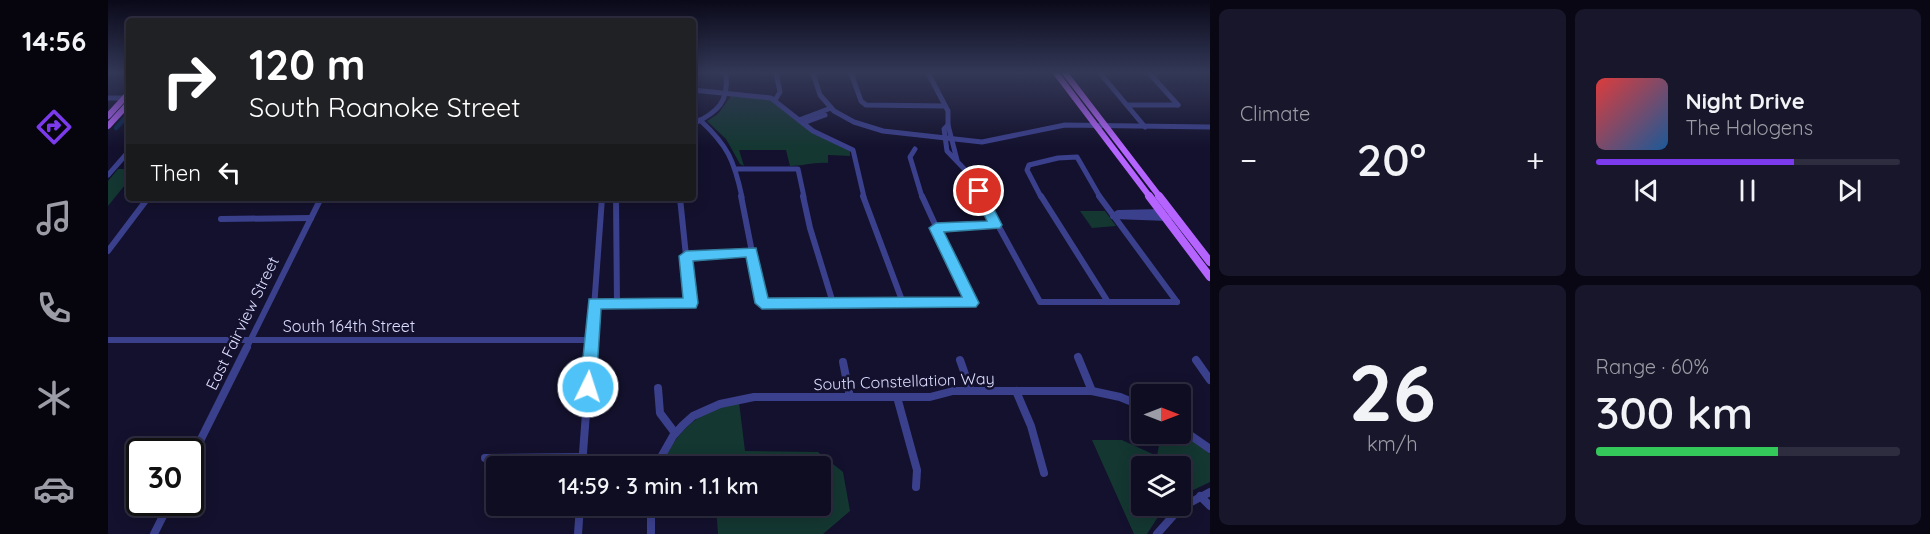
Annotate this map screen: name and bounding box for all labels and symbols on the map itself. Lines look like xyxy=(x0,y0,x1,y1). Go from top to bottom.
pin xyxy=(953,165,1004,216)
street label: East Fairview Street xyxy=(201,253,283,393)
street label: South 164th Street xyxy=(283,316,415,336)
position arrow xyxy=(556,355,620,419)
street label: South Constellation Way xyxy=(813,368,995,394)
north arrow xyxy=(1131,384,1191,444)
speed limit sign: 30 xyxy=(126,438,204,516)

